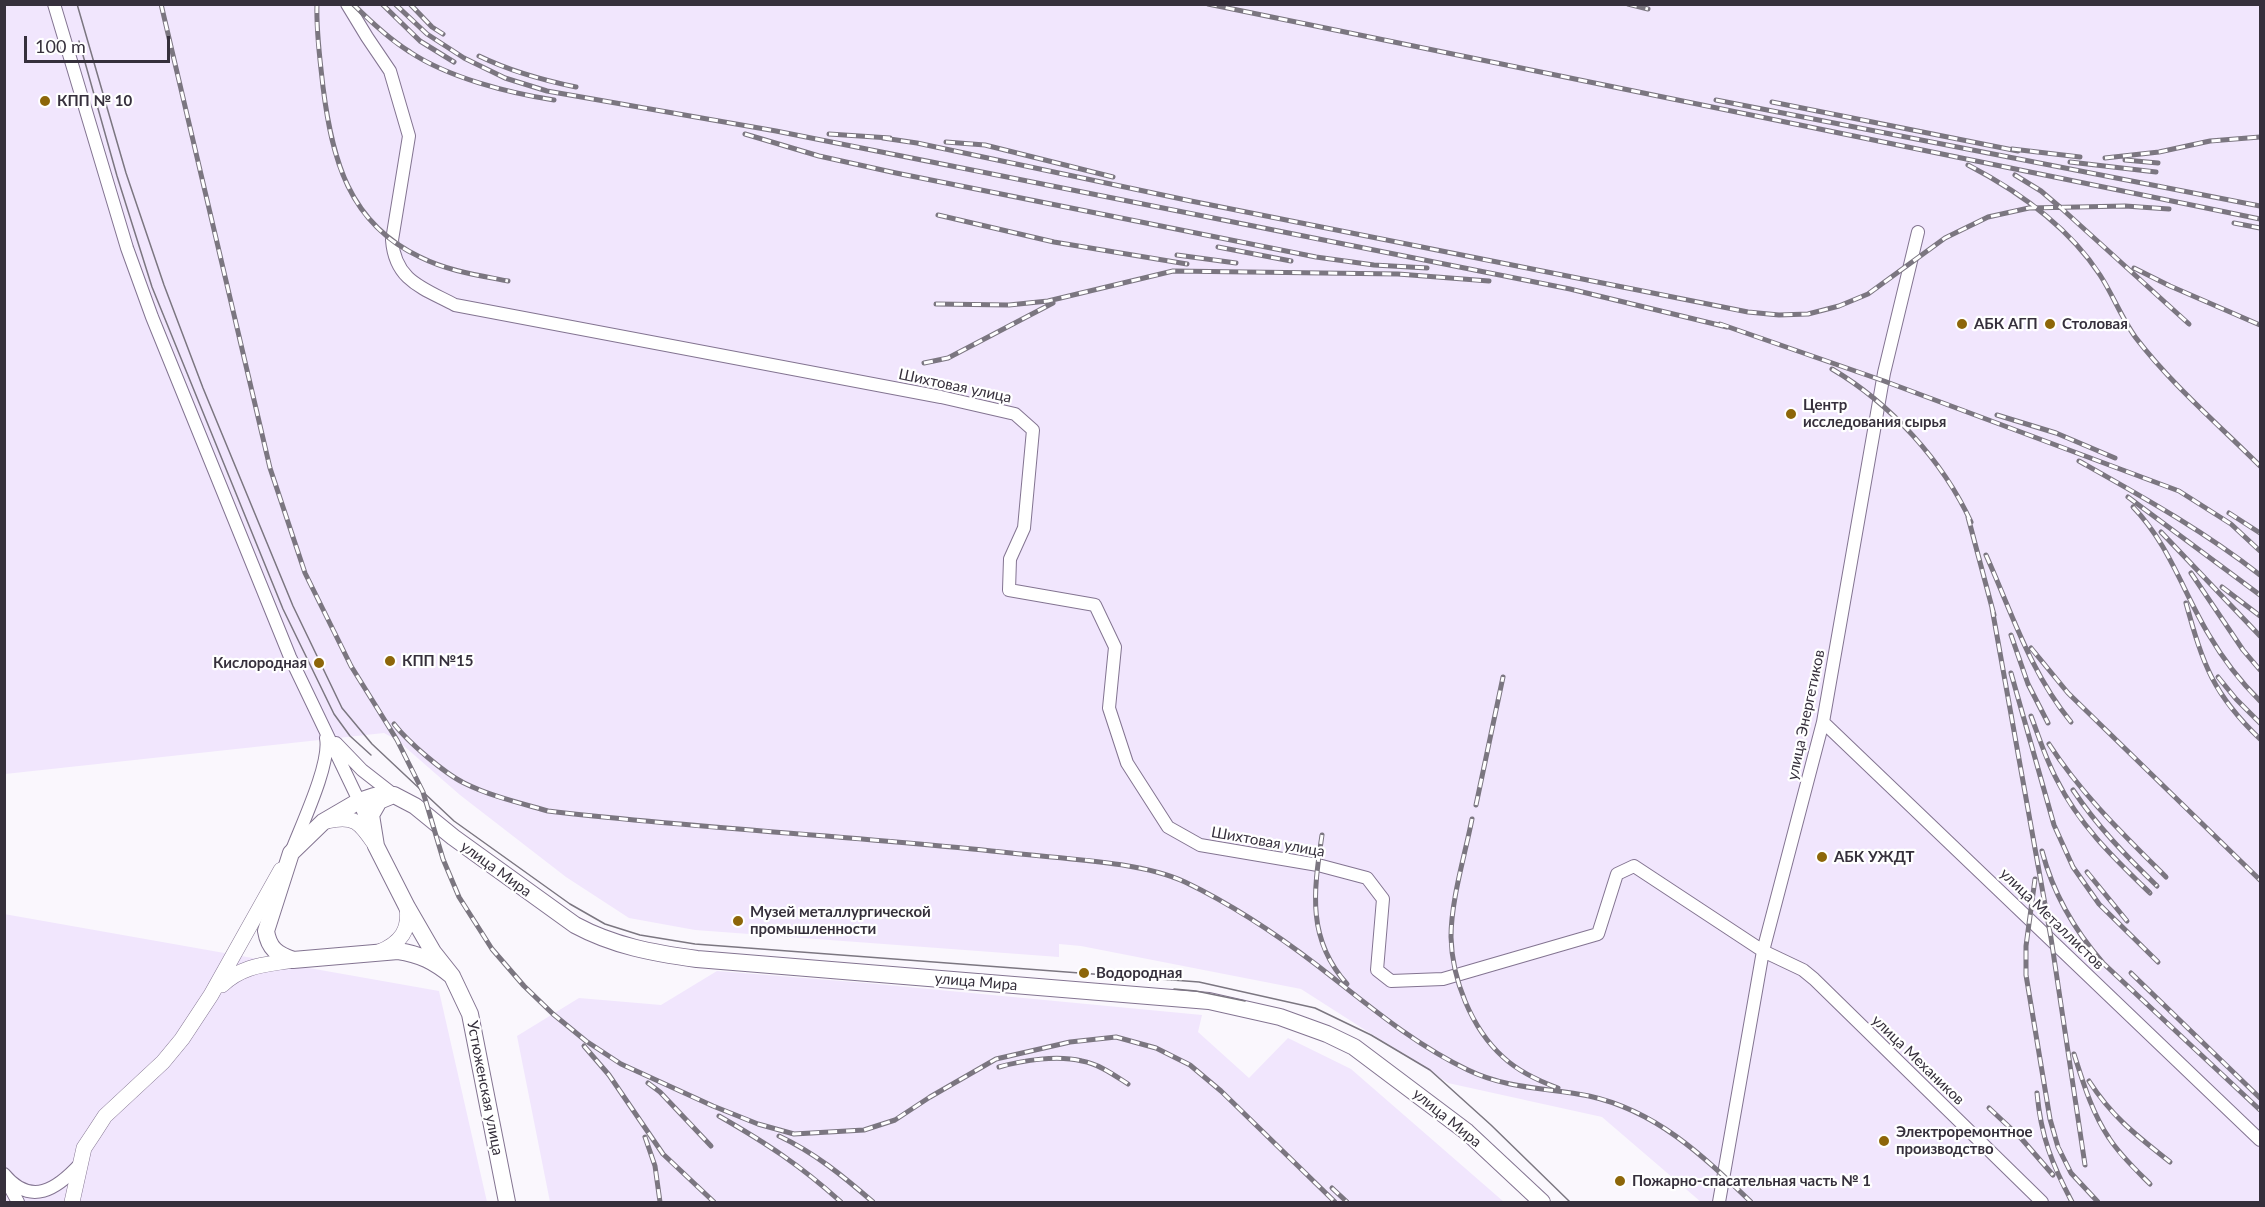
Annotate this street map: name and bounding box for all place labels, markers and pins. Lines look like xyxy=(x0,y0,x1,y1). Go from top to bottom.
place label: КПП № 10 xyxy=(57,92,132,110)
marker: КПП № 10 xyxy=(38,94,52,108)
place label: АБК АГП xyxy=(1974,315,2038,333)
place label: Столовая xyxy=(2062,315,2128,333)
marker: АБК АГП xyxy=(1955,317,1969,331)
marker: Столовая xyxy=(2043,317,2057,331)
place label: Центр исследования сырья xyxy=(1803,396,1946,431)
marker: Центр исследования сырья xyxy=(1784,407,1798,421)
place label: КПП №15 xyxy=(402,652,473,670)
place label: Кислородная xyxy=(213,654,307,672)
marker: КПП №15 xyxy=(383,654,397,668)
marker: Кислородная xyxy=(312,656,326,670)
place label: АБК УЖДТ xyxy=(1834,848,1914,866)
marker: АБК УЖДТ xyxy=(1815,850,1829,864)
place label: Музей металлургической промышленности xyxy=(750,903,931,938)
marker: Музей металлургической промышленности xyxy=(731,914,745,928)
place label: Водородная xyxy=(1096,964,1182,982)
marker: Водородная xyxy=(1077,966,1091,980)
place label: Электроремонтное производство xyxy=(1896,1123,2033,1158)
marker: Электроремонтное производство xyxy=(1877,1134,1891,1148)
place label: Пожарно-спасательная часть № 1 xyxy=(1632,1172,1871,1190)
marker: Пожарно-спасательная часть № 1 xyxy=(1613,1174,1627,1188)

